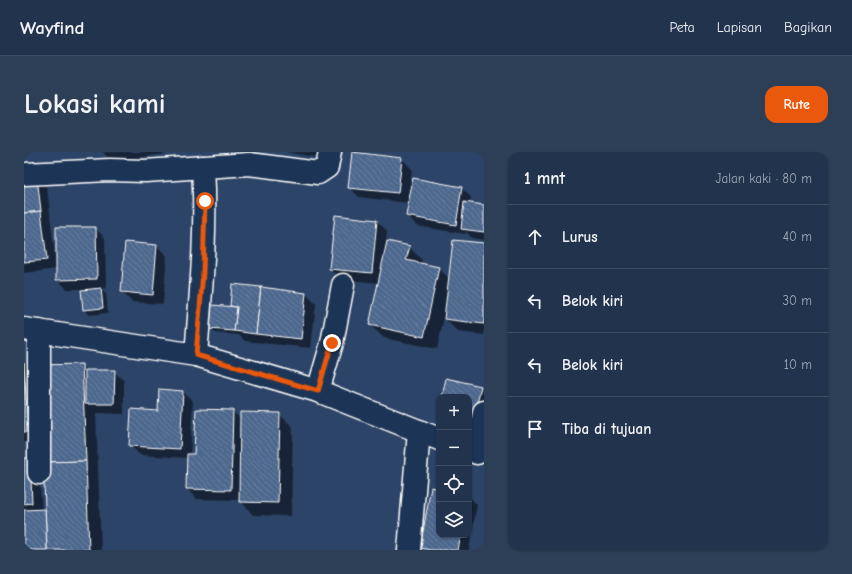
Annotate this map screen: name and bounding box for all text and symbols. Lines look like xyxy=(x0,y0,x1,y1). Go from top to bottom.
text: Wayfind xyxy=(20,17,84,39)
text: Peta xyxy=(670,19,695,36)
text: Lapisan xyxy=(717,19,762,36)
text: Bagikan xyxy=(784,19,832,36)
button: Rute xyxy=(765,86,828,123)
text: Lokasi kami xyxy=(24,88,166,120)
text: 1 mnt xyxy=(524,169,565,188)
text: Jalan kaki · 80 m xyxy=(716,171,812,186)
route start xyxy=(196,192,214,210)
icon: ahead xyxy=(524,226,546,248)
text: Lurus xyxy=(562,228,598,246)
text: 40 m xyxy=(783,229,812,244)
icon: left xyxy=(524,290,546,312)
text: Belok kiri xyxy=(562,292,623,310)
text: 30 m xyxy=(782,293,812,308)
route end xyxy=(323,334,341,352)
icon: left xyxy=(524,354,546,376)
text: Belok kiri xyxy=(562,356,623,374)
text: 10 m xyxy=(784,357,812,372)
map controls xyxy=(436,394,472,538)
button: + xyxy=(436,394,472,430)
icon: arrive xyxy=(524,418,546,440)
text: Tiba di tujuan xyxy=(562,420,651,438)
button: − xyxy=(436,430,472,466)
button: locate xyxy=(436,466,472,502)
button: layers xyxy=(436,502,472,538)

